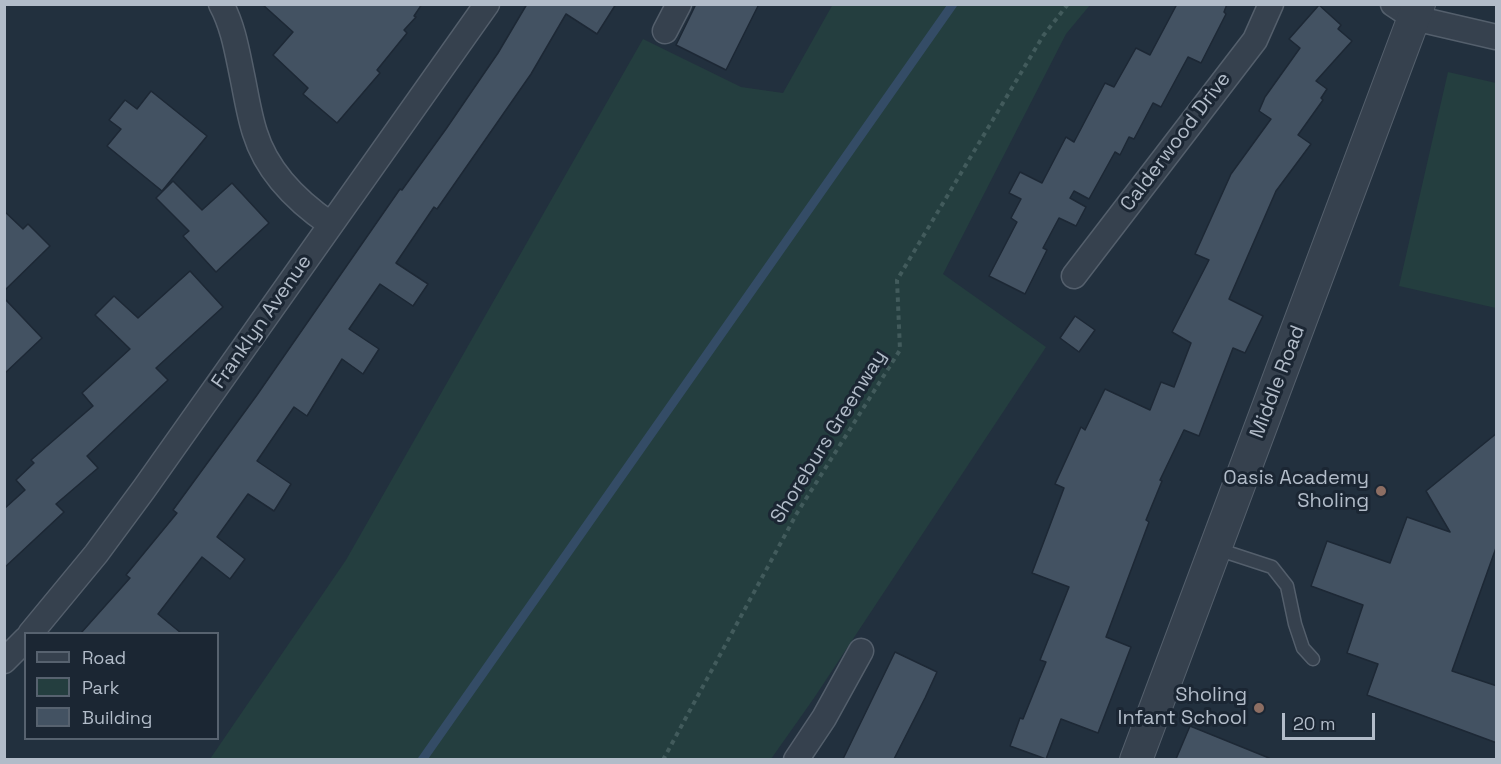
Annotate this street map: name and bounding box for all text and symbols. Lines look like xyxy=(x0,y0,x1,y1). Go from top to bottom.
street label: Calderwood Drive xyxy=(1116,68,1236,216)
street label: Franklyn Avenue xyxy=(207,251,317,393)
street label: Middle Road xyxy=(1245,322,1311,442)
street label: Shoreburs Greenway xyxy=(766,346,892,528)
place label: Oasis Academy Sholing xyxy=(1223,467,1369,514)
marker: Oasis Academy Sholing xyxy=(1374,484,1388,498)
legend xyxy=(24,632,219,740)
text: Road xyxy=(82,646,126,669)
text: Park xyxy=(82,676,119,699)
place label: Sholing Infant School xyxy=(1118,684,1247,731)
marker: Sholing Infant School xyxy=(1252,701,1266,715)
scale bar xyxy=(1285,701,1378,739)
text: Building xyxy=(82,706,152,729)
text: 20 m xyxy=(1293,712,1336,735)

